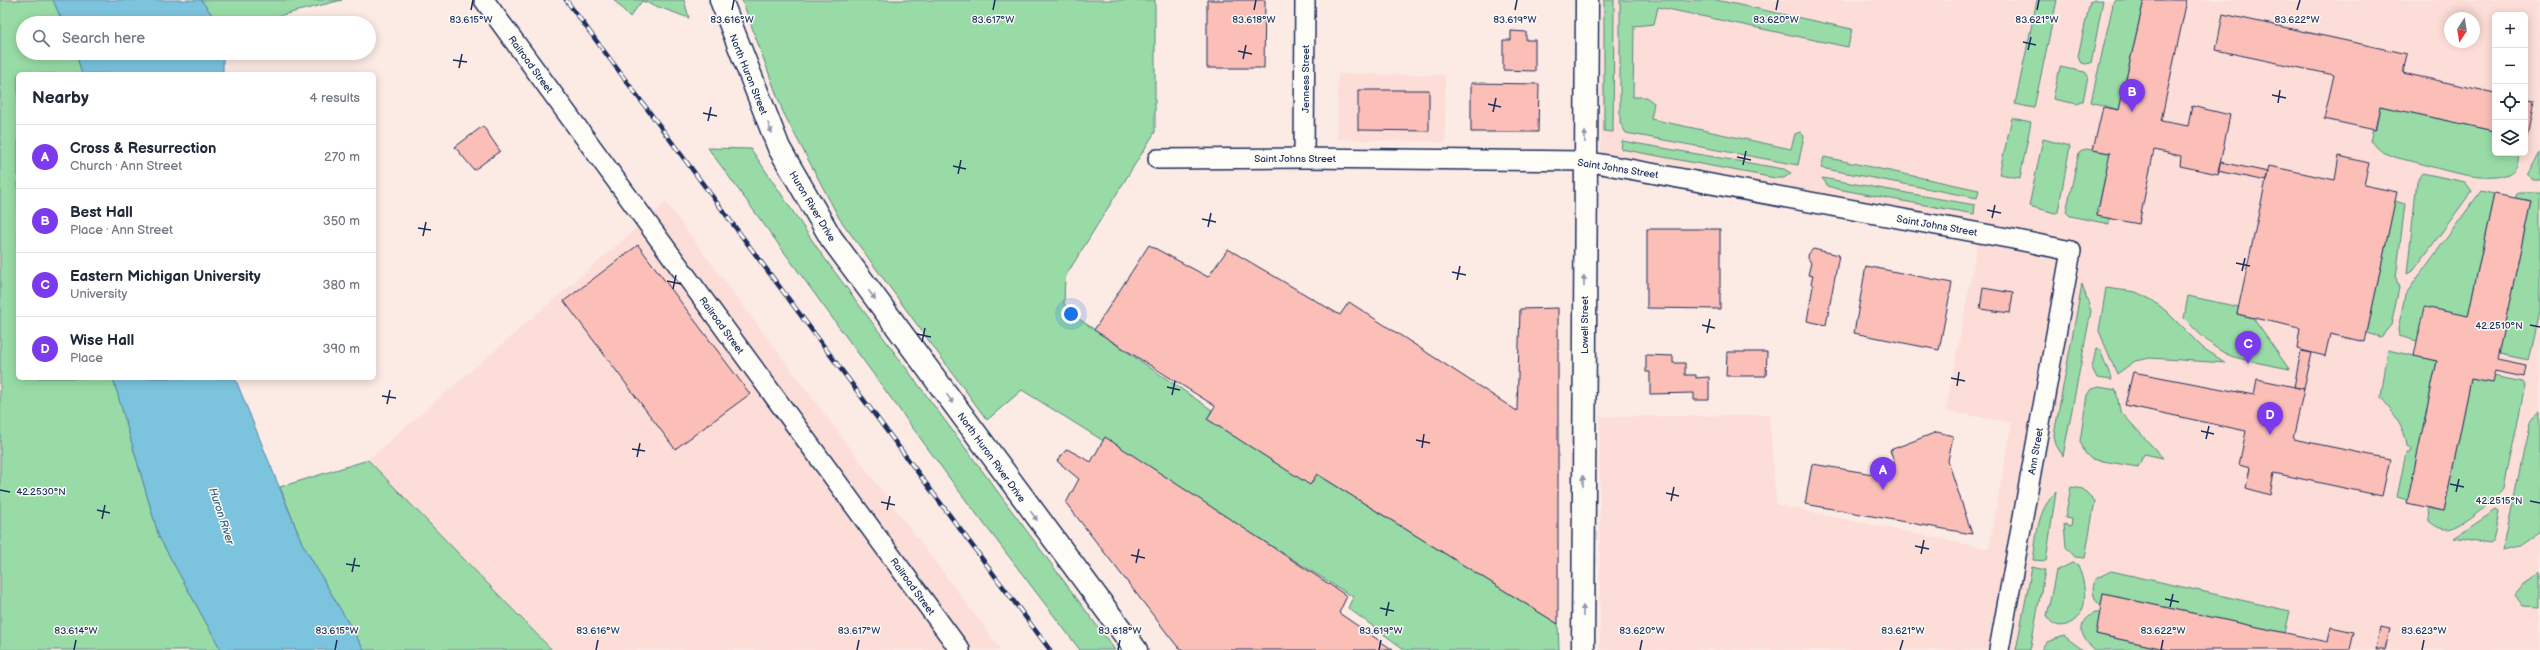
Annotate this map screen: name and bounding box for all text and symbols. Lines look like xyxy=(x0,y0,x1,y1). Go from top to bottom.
north arrow xyxy=(2444,12,2480,48)
map controls xyxy=(2492,12,2528,156)
button: + xyxy=(2492,12,2528,48)
text: 83.615°W xyxy=(449,14,493,26)
text: 83.616°W xyxy=(710,14,754,26)
text: 83.617°W xyxy=(972,14,1014,26)
text: 83.618°W xyxy=(1232,14,1276,26)
text: 83.619°W xyxy=(1493,14,1537,26)
text: 83.620°W xyxy=(1753,14,1799,26)
text: 83.621°W xyxy=(2015,14,2059,26)
text: 83.622°W xyxy=(2274,14,2320,26)
search box xyxy=(16,16,376,60)
icon: search xyxy=(30,27,52,49)
text: Search here xyxy=(62,29,145,48)
street label: North Huron Street xyxy=(726,32,770,116)
street label: Railroad Street xyxy=(505,34,555,96)
street label: Jenness Street xyxy=(1300,45,1312,113)
button: − xyxy=(2492,48,2528,84)
pin: B xyxy=(2119,79,2145,112)
button: locate xyxy=(2492,84,2528,120)
text: Nearby xyxy=(32,88,89,108)
text: 4 results xyxy=(310,90,360,106)
button: layers xyxy=(2492,120,2528,156)
one-way arrow xyxy=(768,122,774,134)
one-way arrow xyxy=(1582,130,1588,143)
text: Cross & Resurrection xyxy=(70,139,216,158)
text: A xyxy=(41,149,49,165)
text: 270 m xyxy=(324,149,360,165)
street label: Saint Johns Street xyxy=(1254,153,1336,165)
street label: Saint Johns Street xyxy=(1577,157,1659,181)
text: Church · Ann Street xyxy=(70,158,182,174)
street label: Huron River Drive xyxy=(786,169,838,244)
text: Best Hall xyxy=(70,203,133,222)
text: B xyxy=(40,213,50,229)
text: 350 m xyxy=(323,213,360,229)
street label: Saint Johns Street xyxy=(1896,213,1978,239)
text: Place · Ann Street xyxy=(70,222,173,238)
text: Eastern Michigan University xyxy=(70,267,261,286)
one-way arrow xyxy=(1581,274,1587,287)
text: C xyxy=(40,277,50,293)
text: 380 m xyxy=(323,277,360,293)
text: University xyxy=(70,286,127,302)
one-way arrow xyxy=(868,289,876,300)
street label: Railroad Street xyxy=(696,295,746,357)
street label: Lowell Street xyxy=(1579,296,1591,354)
your location xyxy=(1061,304,1081,324)
text: 42.2510°N xyxy=(2475,320,2523,332)
text: Wise Hall xyxy=(70,331,134,350)
pin: C xyxy=(2235,331,2261,364)
text: D xyxy=(40,341,50,357)
text: 390 m xyxy=(323,341,360,357)
text: Place xyxy=(70,350,103,366)
one-way arrow xyxy=(946,394,954,404)
pin: D xyxy=(2257,402,2283,435)
street label: North Huron River Drive xyxy=(955,410,1028,505)
street label: Ann Street xyxy=(2026,427,2046,476)
pin: A xyxy=(1870,457,1896,490)
one-way arrow xyxy=(1580,474,1586,487)
text: 42.2530°N xyxy=(16,486,66,498)
water label: Huron River xyxy=(206,486,237,547)
text: 42.2515°N xyxy=(2475,495,2523,507)
one-way arrow xyxy=(1030,510,1038,521)
street label: Railroad Street xyxy=(887,556,937,618)
one-way arrow xyxy=(1580,604,1586,617)
text: 83.614°W xyxy=(54,625,98,637)
text: 83.615°W xyxy=(315,625,359,637)
text: 83.616°W xyxy=(576,625,620,637)
text: 83.617°W xyxy=(838,625,880,637)
text: 83.618°W xyxy=(1098,625,1142,637)
text: 83.619°W xyxy=(1359,625,1403,637)
text: 83.620°W xyxy=(1619,625,1665,637)
text: 83.621°W xyxy=(1881,625,1925,637)
text: 83.622°W xyxy=(2140,625,2186,637)
text: 83.623°W xyxy=(2401,625,2447,637)

